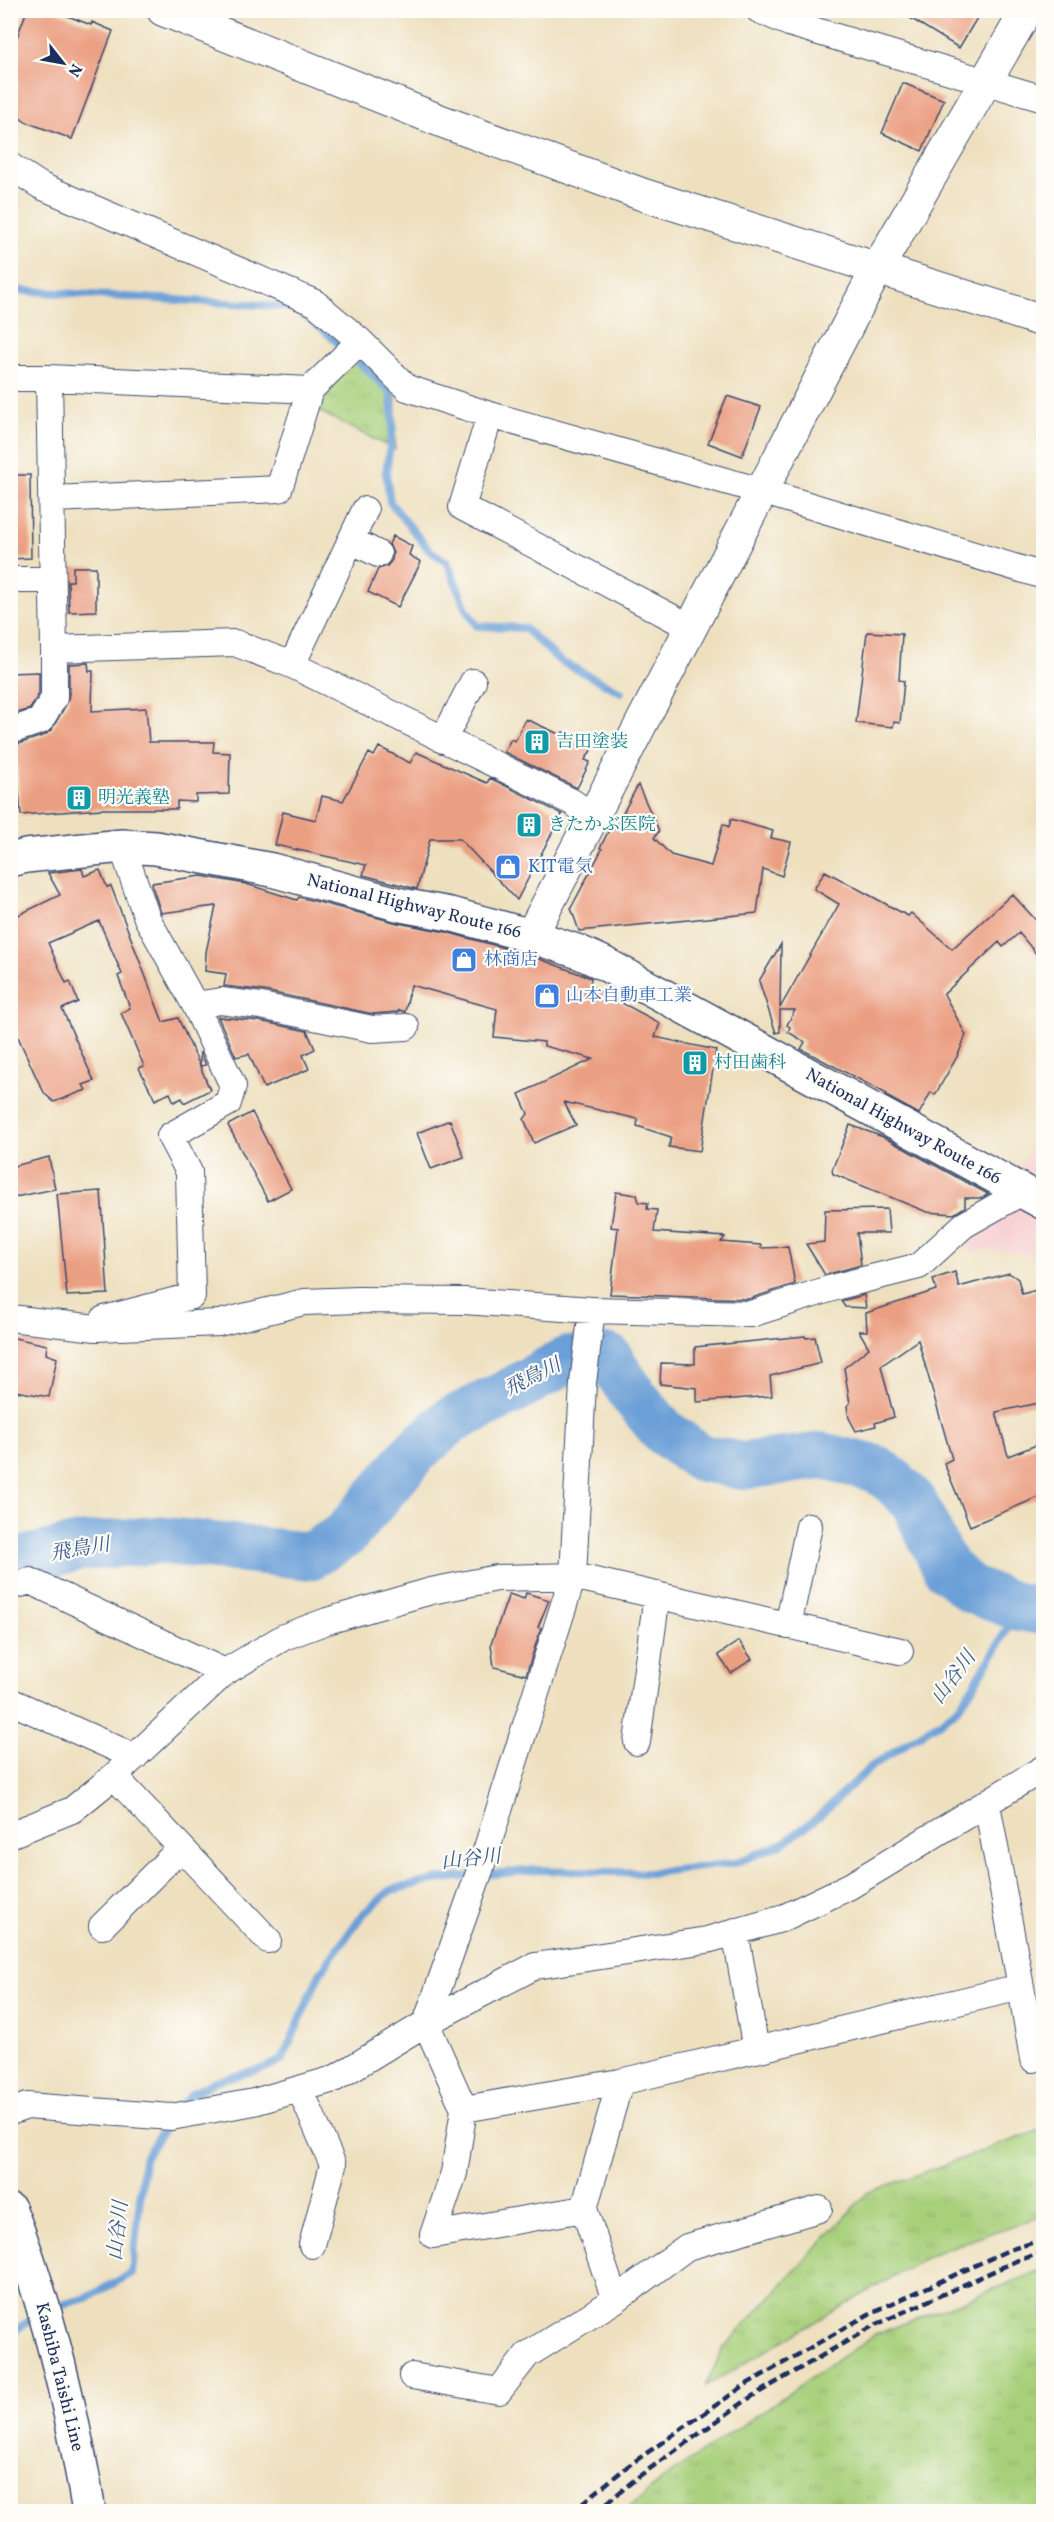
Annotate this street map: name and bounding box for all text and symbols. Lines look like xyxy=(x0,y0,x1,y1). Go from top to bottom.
north arrow xyxy=(33,33,93,93)
text: N xyxy=(62,59,87,81)
building icon: 吉田塗装 xyxy=(522,727,552,757)
place label: 吉田塗装 xyxy=(556,730,628,755)
building icon: 明光義塾 xyxy=(64,783,94,813)
place label: 明光義塾 xyxy=(98,786,170,811)
building icon: きたかぶ医院 xyxy=(514,810,544,840)
place label: きたかぶ医院 xyxy=(548,813,656,838)
shop icon: KIT電気 xyxy=(493,852,523,882)
place label: KIT電気 xyxy=(528,855,593,880)
street label: National Highway Route 166 xyxy=(304,868,524,946)
shop icon: 林商店 xyxy=(449,945,479,975)
place label: 林商店 xyxy=(484,948,538,973)
shop icon: 山本自動車工業 xyxy=(532,981,562,1011)
place label: 山本自動車工業 xyxy=(566,984,692,1009)
building icon: 村田歯科 xyxy=(680,1048,710,1078)
place label: 村田歯科 xyxy=(714,1051,786,1076)
street label: National Highway Route 166 xyxy=(800,1063,1006,1191)
water label: 飛鳥川 xyxy=(500,1351,568,1404)
water label: 飛鳥川 xyxy=(48,1531,114,1569)
water label: 山谷川 xyxy=(925,1644,984,1710)
water label: 山谷川 xyxy=(440,1843,504,1877)
water label: 山谷川 xyxy=(102,2198,136,2262)
street label: Kashiba Taishi Line xyxy=(28,2300,90,2454)

